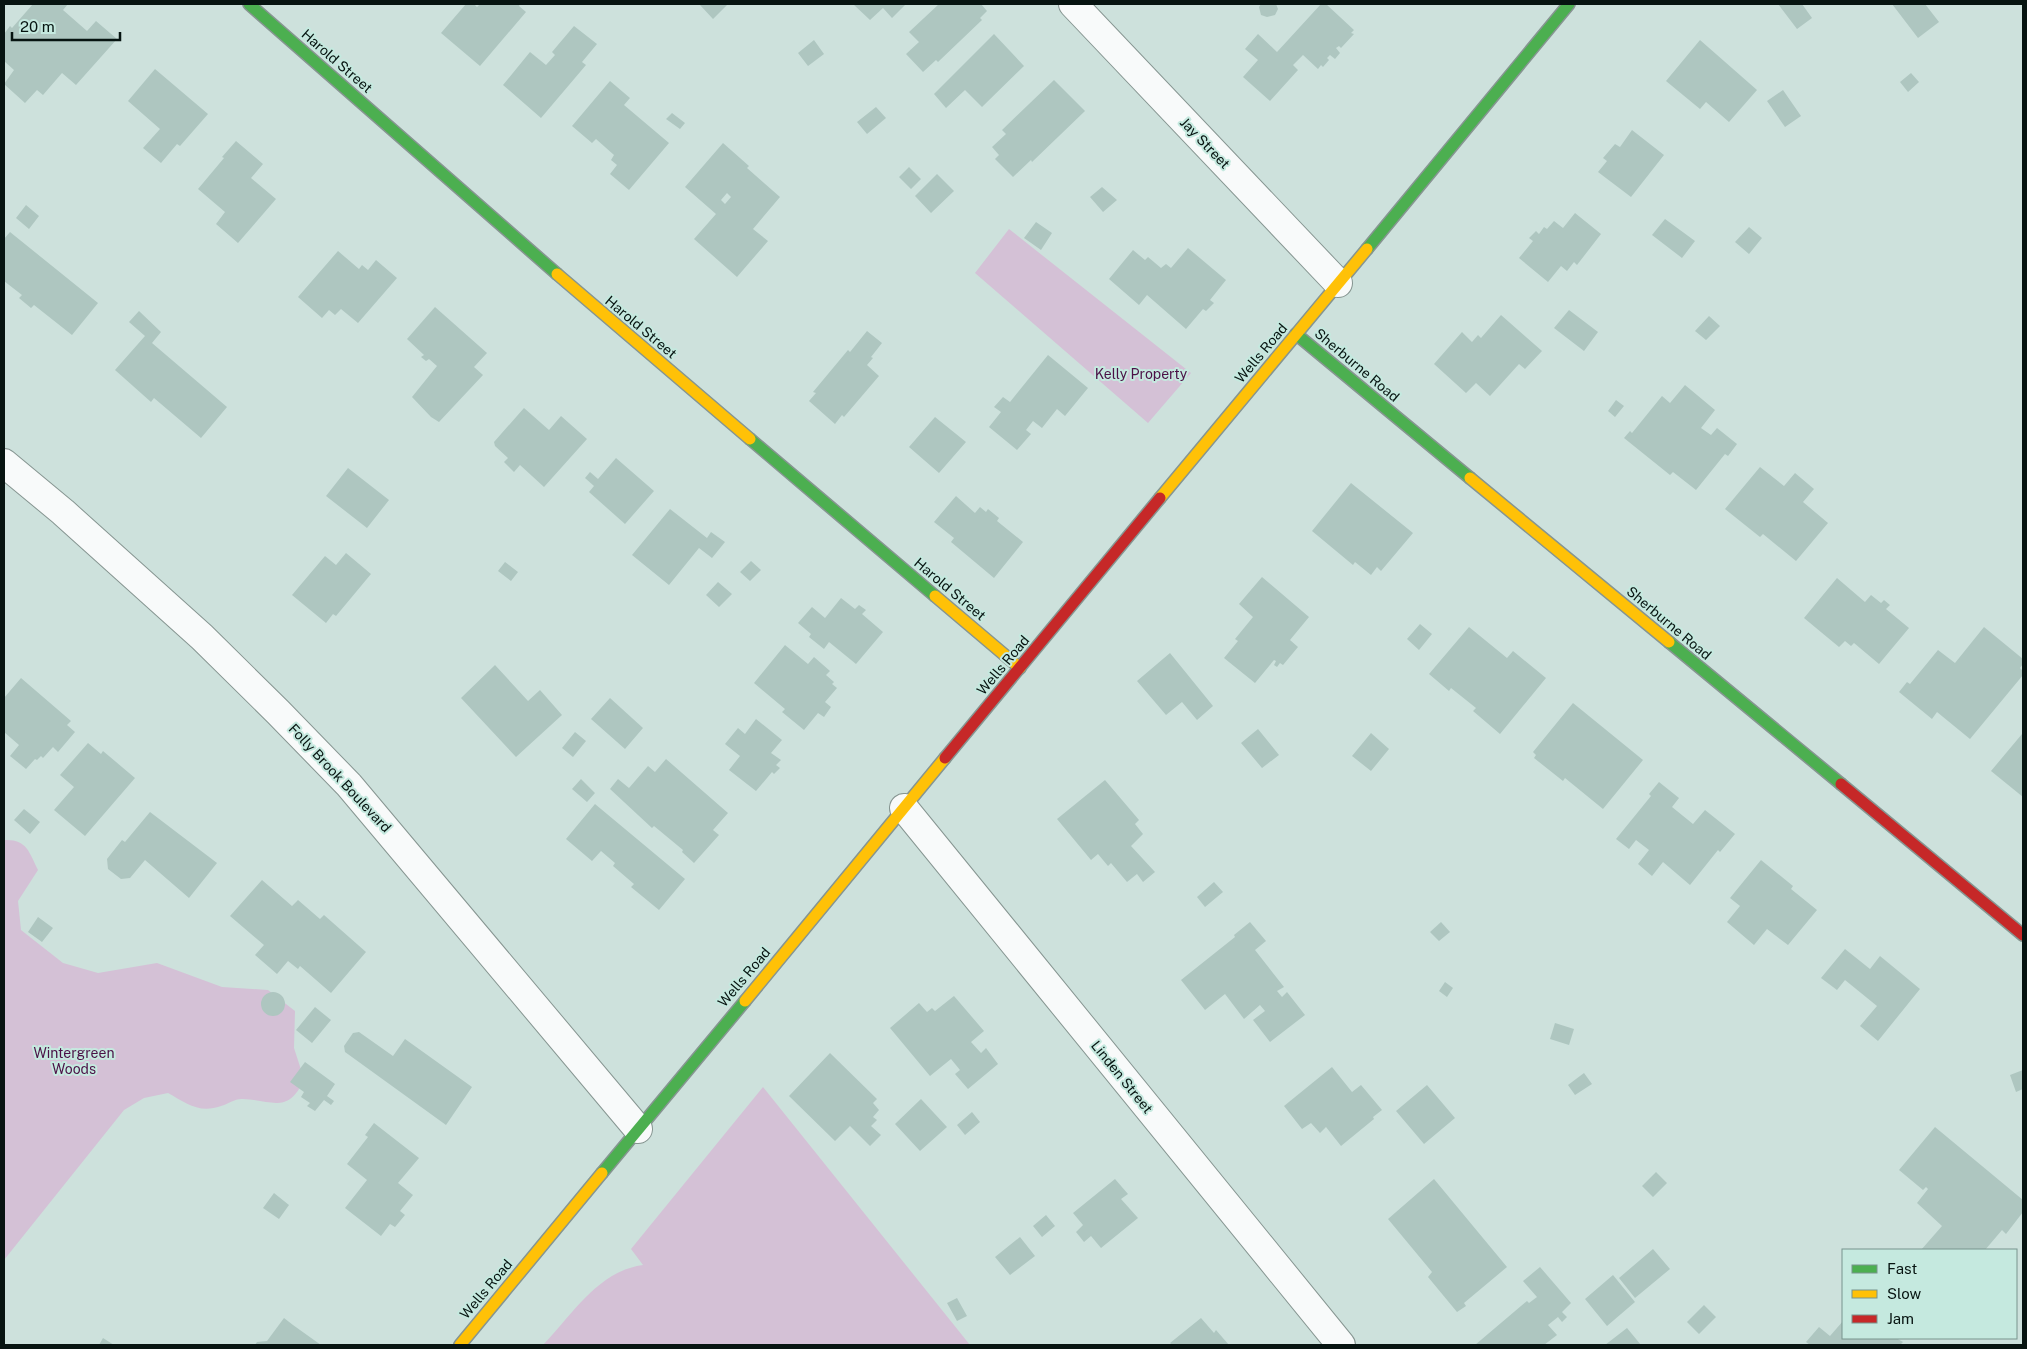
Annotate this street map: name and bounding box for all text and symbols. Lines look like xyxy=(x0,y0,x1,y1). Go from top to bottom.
scale bar xyxy=(12,10,120,42)
text: 20 m xyxy=(20,18,55,35)
street label: Harold Street xyxy=(298,26,376,96)
street label: Jay Street xyxy=(1177,114,1233,172)
street label: Harold Street xyxy=(602,293,680,361)
street label: Wells Road xyxy=(1232,320,1290,386)
street label: Sherburne Road xyxy=(1312,325,1402,405)
park label: Kelly Property xyxy=(1095,366,1188,382)
street label: Harold Street xyxy=(911,555,989,623)
street label: Sherburne Road xyxy=(1624,583,1714,663)
street label: Wells Road xyxy=(974,632,1032,698)
street label: Folly Brook Boulevard xyxy=(286,721,394,835)
street label: Wells Road xyxy=(715,944,773,1010)
street label: Linden Street xyxy=(1088,1038,1156,1116)
park label: Wintergreen Woods xyxy=(33,1045,115,1077)
legend xyxy=(1842,1249,2017,1339)
street label: Wells Road xyxy=(457,1256,515,1322)
text: Fast xyxy=(1887,1260,1917,1277)
text: Slow xyxy=(1887,1285,1922,1302)
text: Jam xyxy=(1887,1310,1914,1327)

